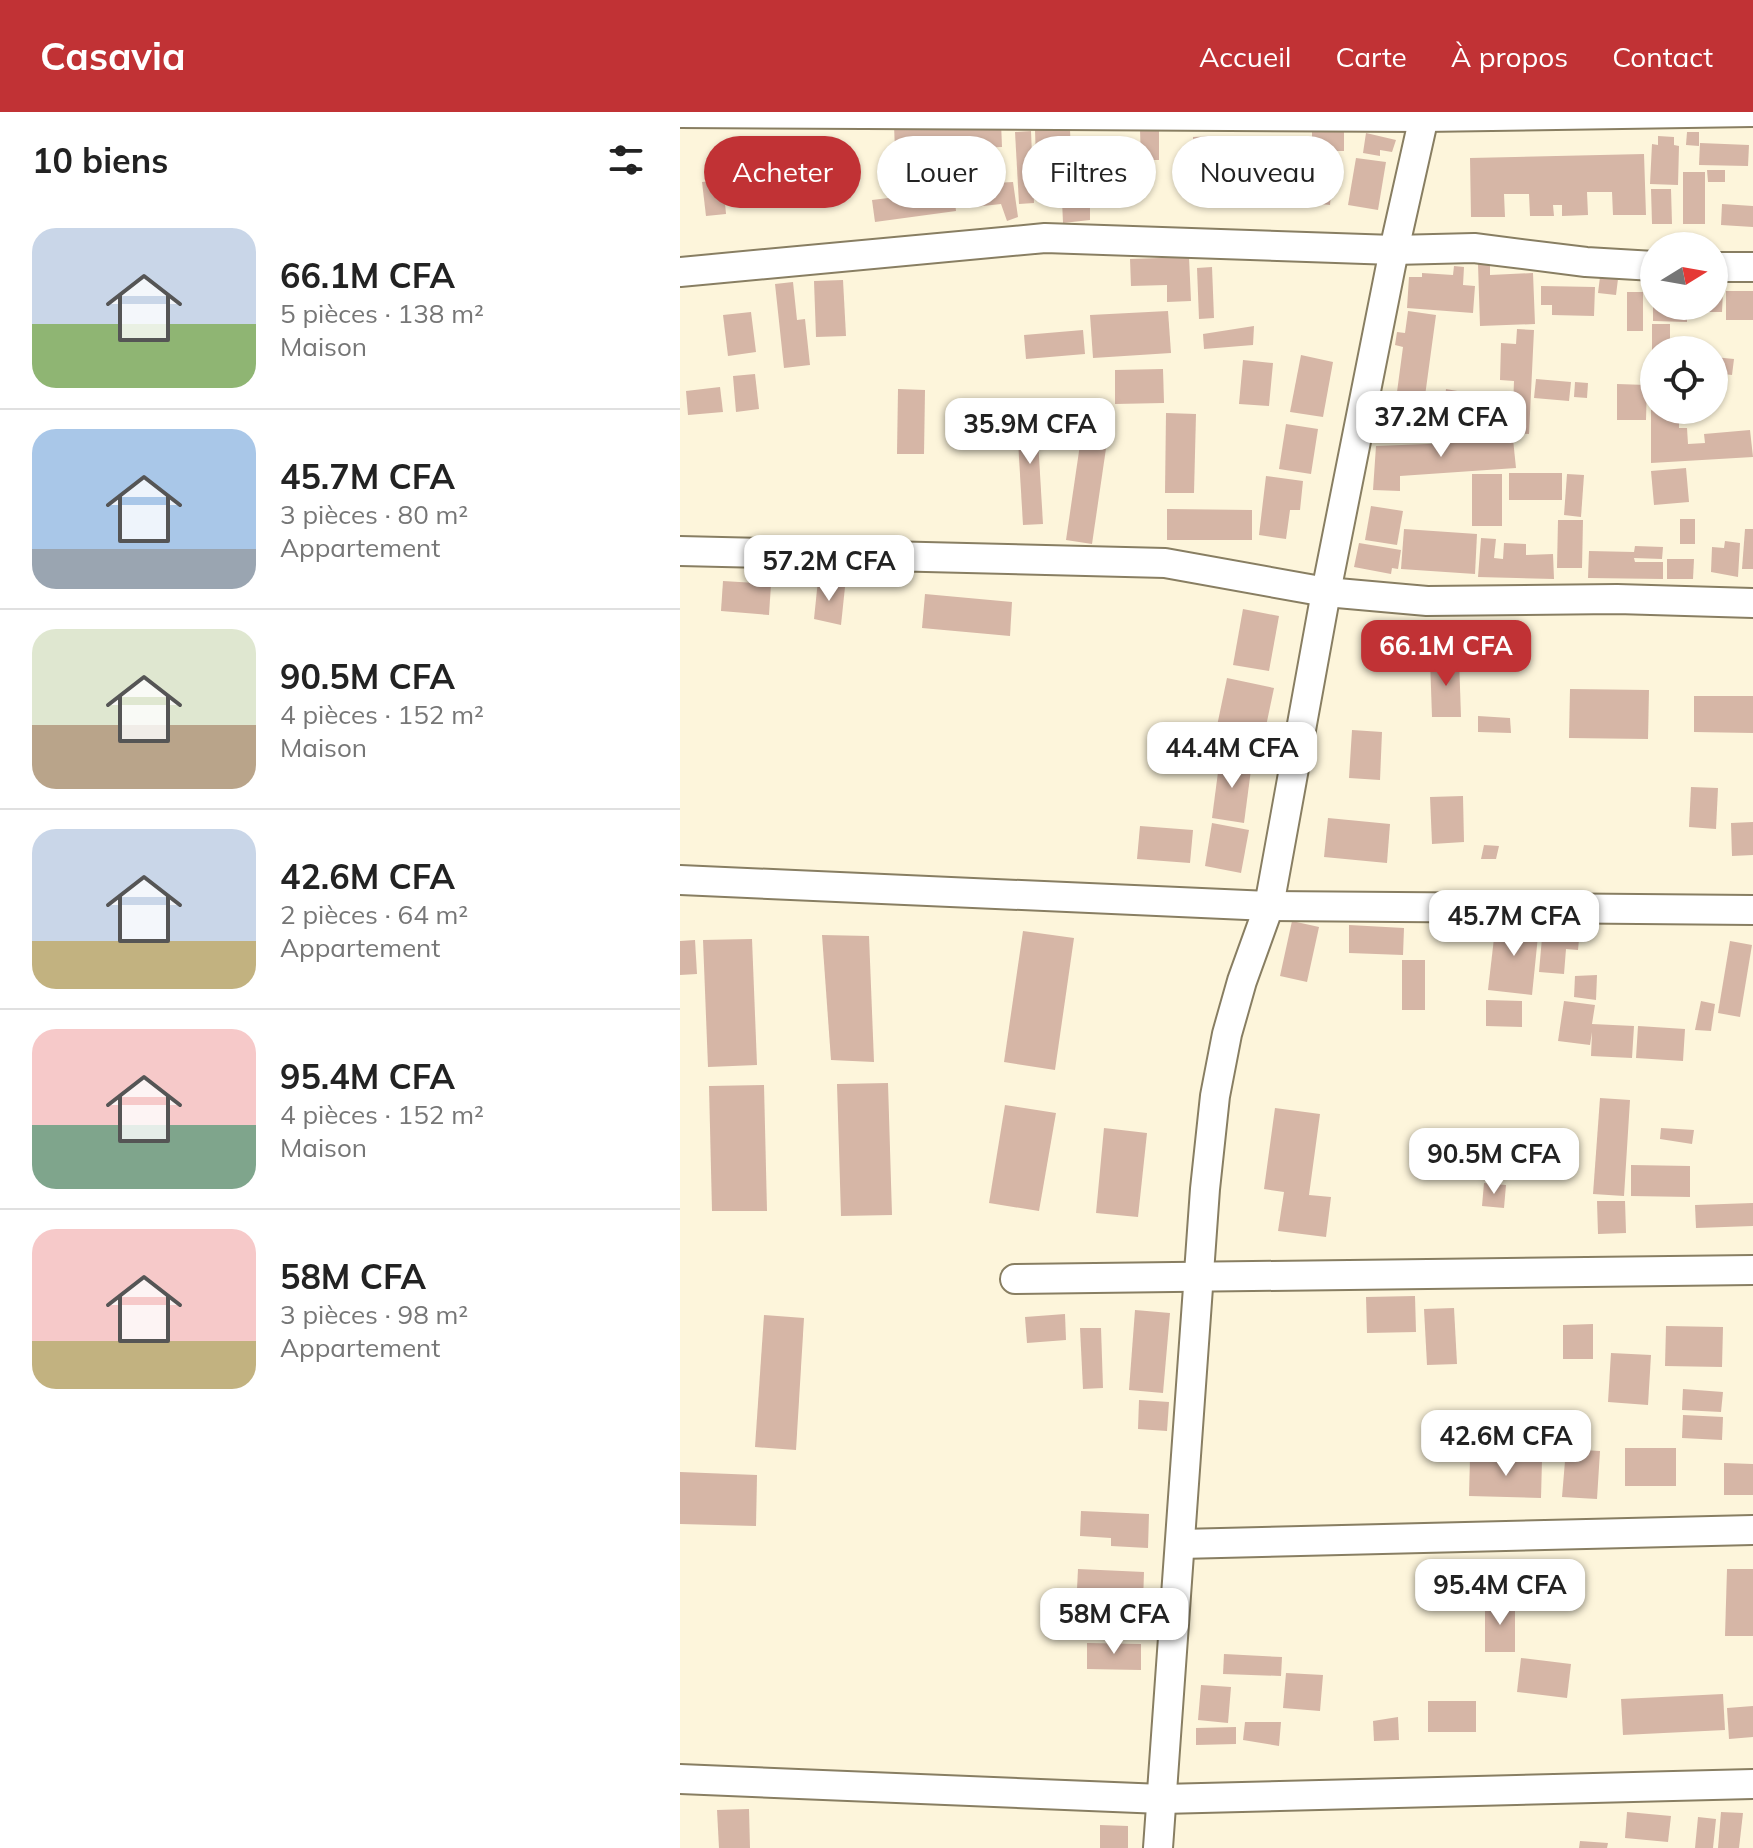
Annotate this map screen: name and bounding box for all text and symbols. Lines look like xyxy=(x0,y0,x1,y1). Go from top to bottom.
text: Casavia xyxy=(40,32,185,80)
text: Accueil xyxy=(1199,39,1292,74)
text: Carte xyxy=(1336,39,1407,74)
text: À propos xyxy=(1451,39,1568,74)
text: Contact xyxy=(1612,39,1713,74)
chip: Acheter xyxy=(704,136,861,208)
chip: Louer xyxy=(877,136,1006,208)
chip: Filtres xyxy=(1022,136,1156,208)
chip: Nouveau xyxy=(1172,136,1344,208)
icon: filters xyxy=(604,138,648,182)
text: 10 biens xyxy=(32,139,168,182)
north arrow xyxy=(1640,232,1728,320)
map controls xyxy=(1640,232,1728,424)
text: 66.1M CFA xyxy=(280,254,455,297)
icon: home xyxy=(96,260,192,356)
text: 5 pièces · 138 m² xyxy=(280,297,484,330)
text: Maison xyxy=(280,330,367,363)
button: locate xyxy=(1640,336,1728,424)
pin: 37.2M CFA xyxy=(1349,391,1533,459)
pin: 35.9M CFA xyxy=(938,398,1122,466)
text: 37.2M CFA xyxy=(1374,400,1508,433)
text: 35.9M CFA xyxy=(963,407,1097,440)
text: 45.7M CFA xyxy=(280,455,455,498)
icon: home xyxy=(96,461,192,557)
text: 3 pièces · 80 m² xyxy=(280,498,468,531)
text: Appartement xyxy=(280,531,440,564)
pin: 57.2M CFA xyxy=(737,535,921,603)
text: 57.2M CFA xyxy=(762,544,896,577)
pin: 66.1M CFA xyxy=(1354,620,1538,688)
text: 66.1M CFA xyxy=(1379,629,1513,662)
text: 90.5M CFA xyxy=(280,655,455,698)
icon: home xyxy=(96,661,192,757)
text: 4 pièces · 152 m² xyxy=(280,698,484,731)
pin: 44.4M CFA xyxy=(1140,722,1324,790)
text: Maison xyxy=(280,731,367,764)
text: 44.4M CFA xyxy=(1165,731,1299,764)
text: 42.6M CFA xyxy=(280,855,455,898)
icon: home xyxy=(96,861,192,957)
pin: 45.7M CFA xyxy=(1422,890,1606,958)
text: 2 pièces · 64 m² xyxy=(280,898,468,931)
text: 45.7M CFA xyxy=(1447,899,1581,932)
text: Appartement xyxy=(280,931,440,964)
text: 95.4M CFA xyxy=(280,1055,455,1098)
icon: home xyxy=(96,1061,192,1157)
text: 4 pièces · 152 m² xyxy=(280,1098,484,1131)
pin: 90.5M CFA xyxy=(1402,1128,1586,1196)
text: Maison xyxy=(280,1131,367,1164)
text: 90.5M CFA xyxy=(1427,1137,1561,1170)
text: 58M CFA xyxy=(280,1255,426,1298)
icon: home xyxy=(96,1261,192,1357)
text: 3 pièces · 98 m² xyxy=(280,1298,468,1331)
text: Appartement xyxy=(280,1331,440,1364)
pin: 42.6M CFA xyxy=(1414,1410,1598,1478)
text: 42.6M CFA xyxy=(1439,1419,1573,1452)
pin: 95.4M CFA xyxy=(1408,1559,1592,1627)
text: 95.4M CFA xyxy=(1433,1568,1567,1601)
pin: 58M CFA xyxy=(1040,1588,1188,1656)
text: 58M CFA xyxy=(1058,1597,1170,1630)

